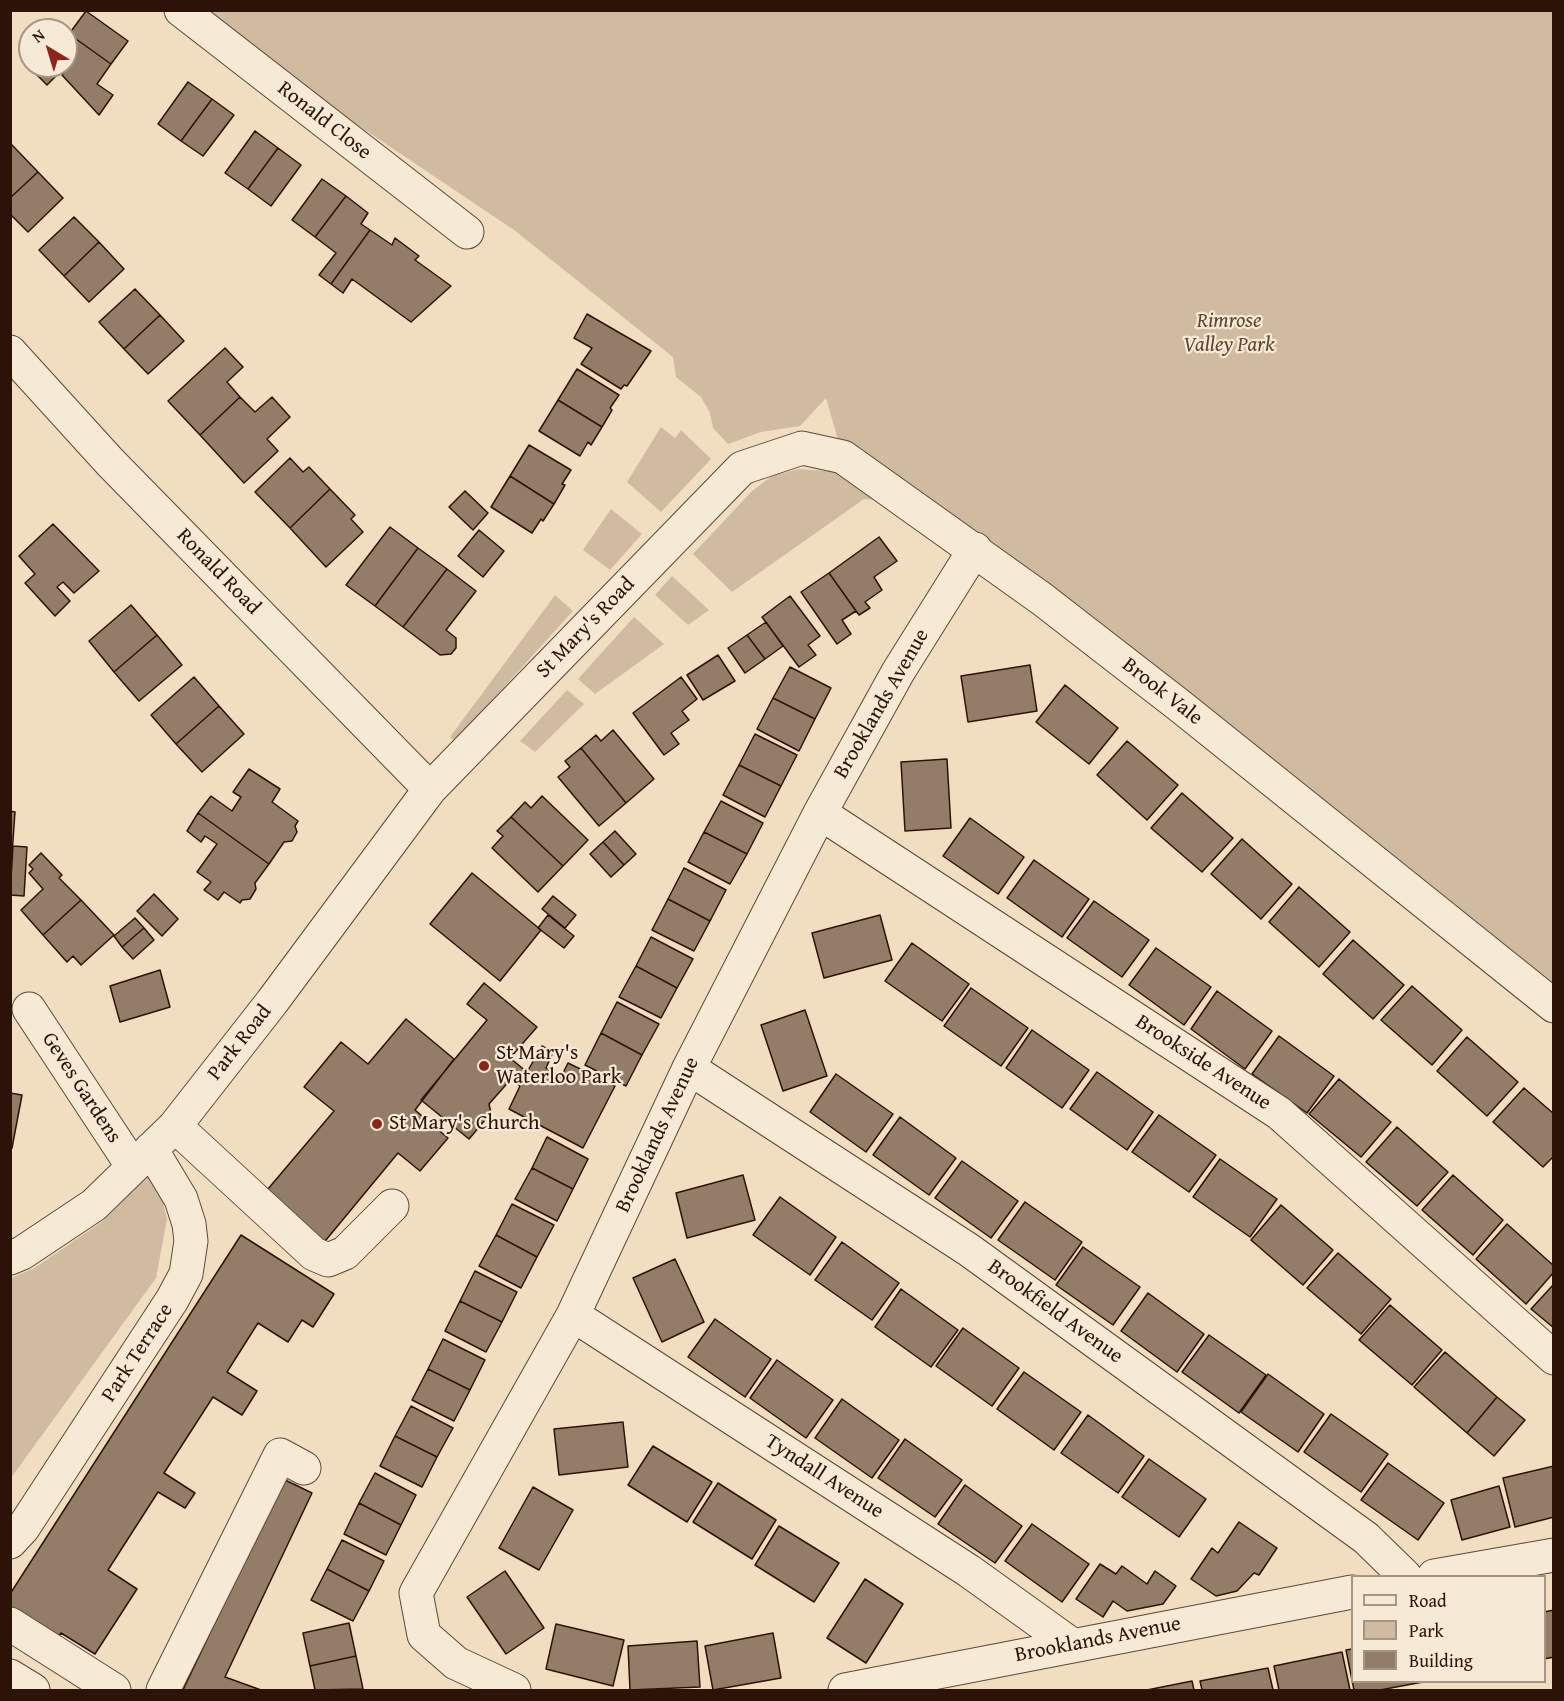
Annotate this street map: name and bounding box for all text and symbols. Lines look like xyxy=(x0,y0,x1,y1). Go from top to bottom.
north arrow xyxy=(18,18,78,78)
text: N xyxy=(27,23,50,48)
street label: Ronald Close xyxy=(272,76,376,166)
park label: Rimrose Valley Park xyxy=(1183,309,1275,359)
street label: Ronald Road xyxy=(171,524,265,620)
street label: St Mary's Road xyxy=(531,572,641,684)
street label: Brooklands Avenue xyxy=(829,625,935,783)
street label: Brook Vale xyxy=(1117,653,1207,731)
street label: Park Road xyxy=(203,1000,277,1086)
street label: Brookside Avenue xyxy=(1130,1010,1276,1116)
street label: Geves Gardens xyxy=(36,1028,126,1148)
place label: St Mary's Waterloo Park xyxy=(496,1041,621,1091)
street label: Brooklands Avenue xyxy=(611,1053,705,1217)
marker: St Mary's Waterloo Park xyxy=(477,1059,491,1073)
place label: St Mary's Church xyxy=(389,1111,540,1137)
marker: St Mary's Church xyxy=(370,1117,384,1131)
street label: Brookfield Avenue xyxy=(982,1254,1128,1370)
street label: Park Terrace xyxy=(97,1299,179,1407)
street label: Tyndall Avenue xyxy=(760,1429,888,1525)
legend xyxy=(1351,1575,1546,1683)
text: Road xyxy=(1409,1587,1447,1614)
street label: Brooklands Avenue xyxy=(1013,1612,1183,1668)
text: Park xyxy=(1409,1617,1444,1644)
text: Building xyxy=(1409,1647,1473,1674)

